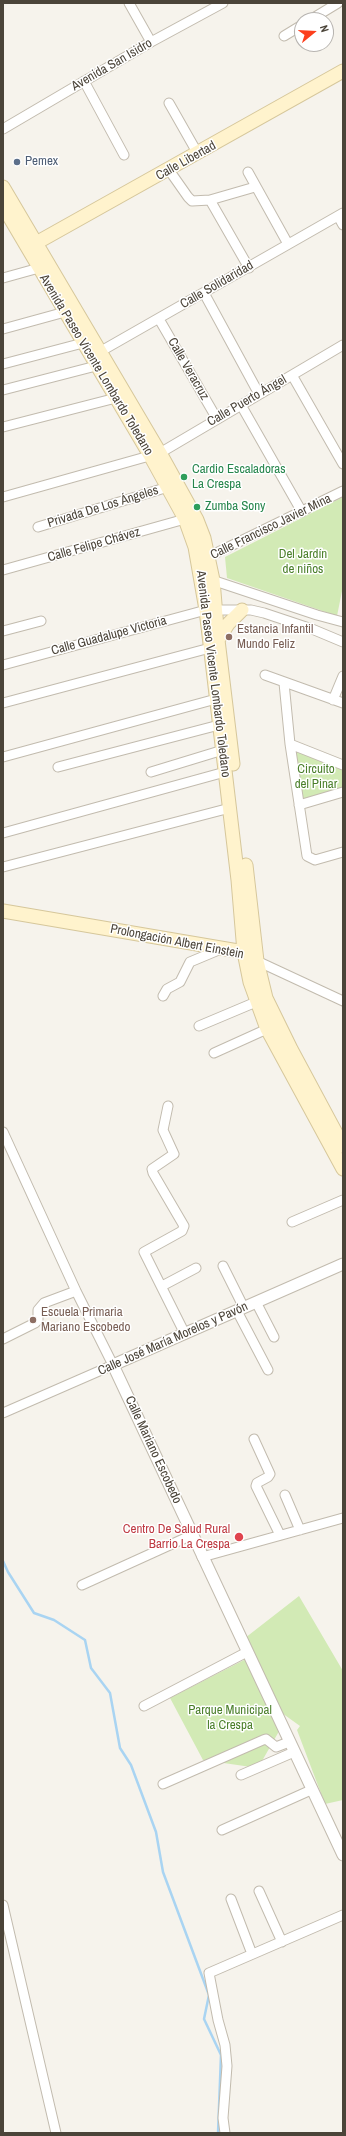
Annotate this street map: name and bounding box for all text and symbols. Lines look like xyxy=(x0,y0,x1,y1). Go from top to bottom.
north arrow xyxy=(294,12,334,52)
text: N xyxy=(317,23,332,34)
street label: Avenida San Isidro xyxy=(69,36,155,94)
street label: Calle Libertad xyxy=(153,138,219,184)
place label: Pemex xyxy=(25,154,58,170)
marker: Pemex xyxy=(12,157,22,167)
street label: Calle Solidaridad xyxy=(178,258,256,312)
street label: Avenida Paseo Vicente Lombardo Toledano xyxy=(36,272,156,458)
street label: Calle Veracruz xyxy=(164,335,212,403)
street label: Calle Puerto Ángel xyxy=(205,372,289,430)
place label: Cardio Escaladoras La Crespa xyxy=(192,462,286,493)
marker: Cardio Escaladoras La Crespa xyxy=(179,472,189,482)
street label: Privada De Los Ángeles xyxy=(46,483,160,531)
street label: Calle Francisco Javier Mina xyxy=(208,491,334,563)
place label: Zumba Sony xyxy=(205,499,265,515)
marker: Zumba Sony xyxy=(192,502,202,512)
street label: Calle Felipe Chávez xyxy=(46,524,142,566)
park label: Del Jardín de niños xyxy=(279,547,327,578)
street label: Avenida Paseo Vicente Lombardo Toledano xyxy=(193,570,233,778)
street label: Calle Guadalupe Victoria xyxy=(50,613,168,659)
place label: Estancia Infantil Mundo Feliz xyxy=(237,622,313,653)
marker: Estancia Infantil Mundo Feliz xyxy=(224,632,234,642)
park label: Circuito del Pinar xyxy=(295,762,337,793)
street label: Prolongación Albert Einstein xyxy=(109,921,245,963)
street label: Calle José María Morelos y Pavón xyxy=(96,1299,250,1379)
place label: Escuela Primaria Mariano Escobedo xyxy=(41,1305,130,1336)
marker: Escuela Primaria Mariano Escobedo xyxy=(28,1315,38,1325)
street label: Calle Mariano Escobedo xyxy=(121,1394,185,1506)
place label: Centro De Salud Rural Barrio La Crespa xyxy=(123,1522,230,1553)
marker: Centro De Salud Rural Barrio La Crespa xyxy=(233,1531,245,1543)
park label: Parque Municipal la Crespa xyxy=(188,1703,272,1734)

